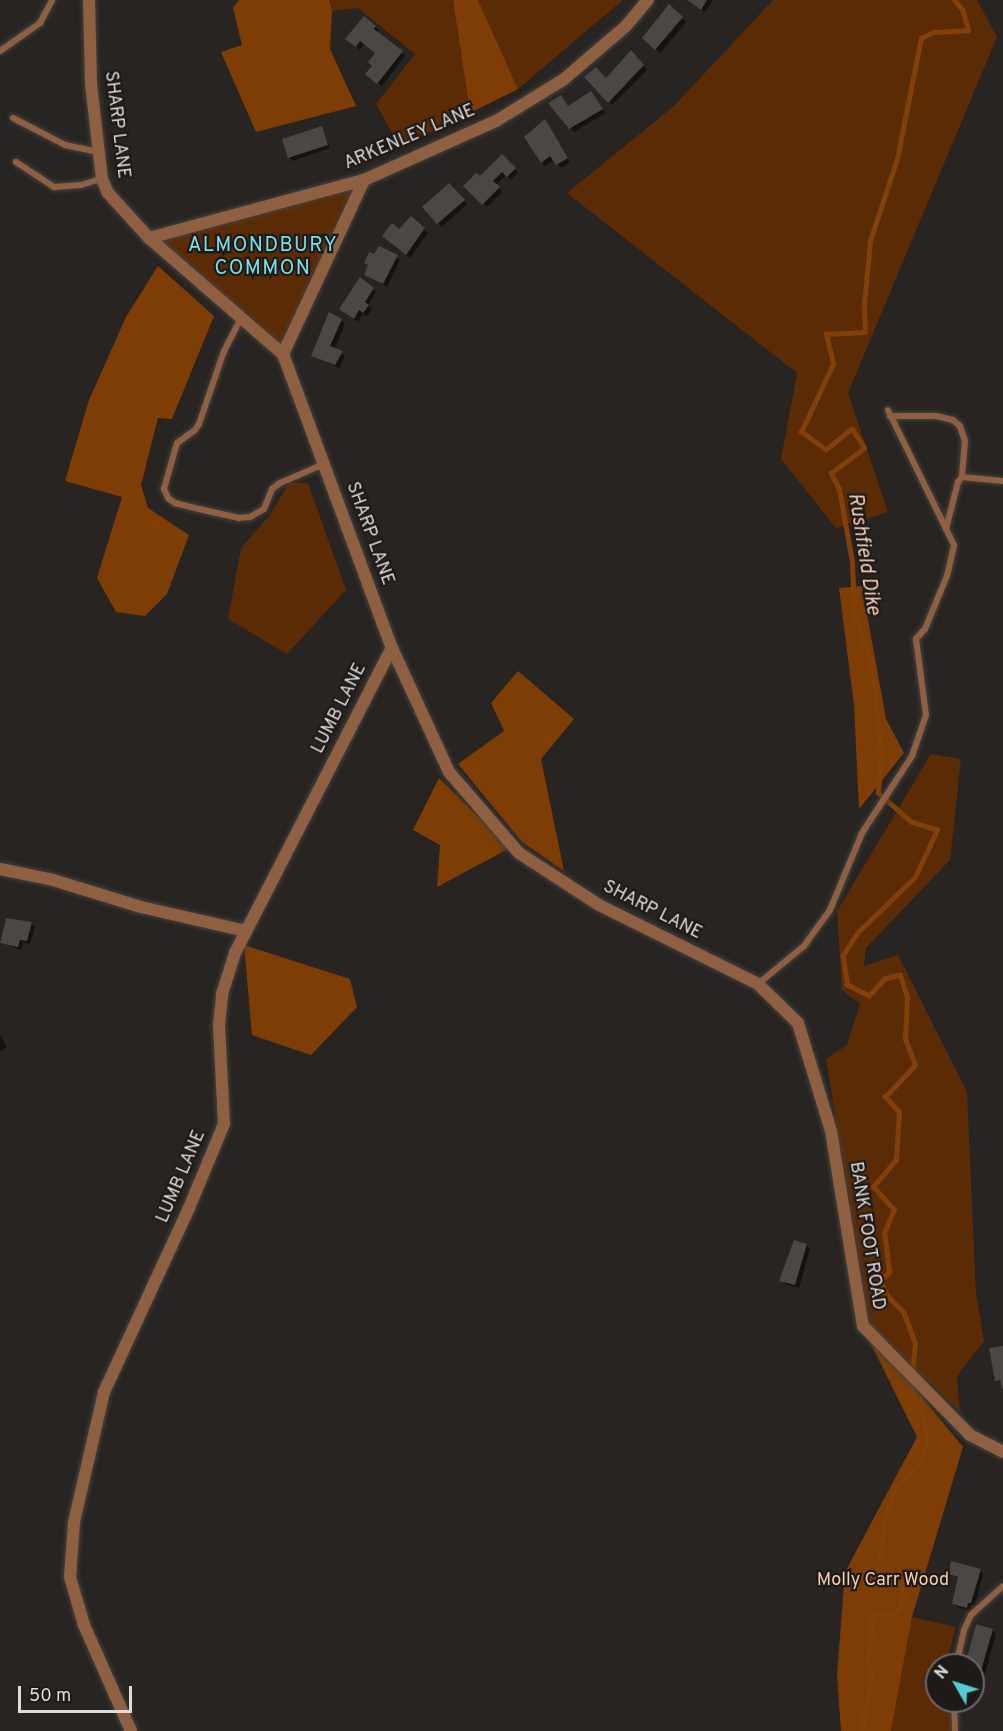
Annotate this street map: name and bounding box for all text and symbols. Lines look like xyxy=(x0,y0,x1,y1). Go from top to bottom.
street label: SHARP LANE xyxy=(99,70,133,180)
street label: ARKENLEY LANE xyxy=(341,100,479,176)
district label: ALMONDBURY COMMON xyxy=(188,234,338,281)
street label: SHARP LANE xyxy=(340,480,398,588)
water label: Rushfield Dike xyxy=(842,491,884,617)
street label: LUMB LANE xyxy=(308,660,372,758)
street label: SHARP LANE xyxy=(599,877,705,945)
street label: LUMB LANE xyxy=(153,1127,211,1227)
street label: BANK FOOT ROAD xyxy=(844,1160,888,1312)
park label: Molly Carr Wood xyxy=(817,1570,949,1592)
north arrow xyxy=(925,1653,985,1713)
text: N xyxy=(931,1662,954,1684)
scale bar xyxy=(21,1674,135,1712)
text: 50 m xyxy=(29,1685,71,1708)

